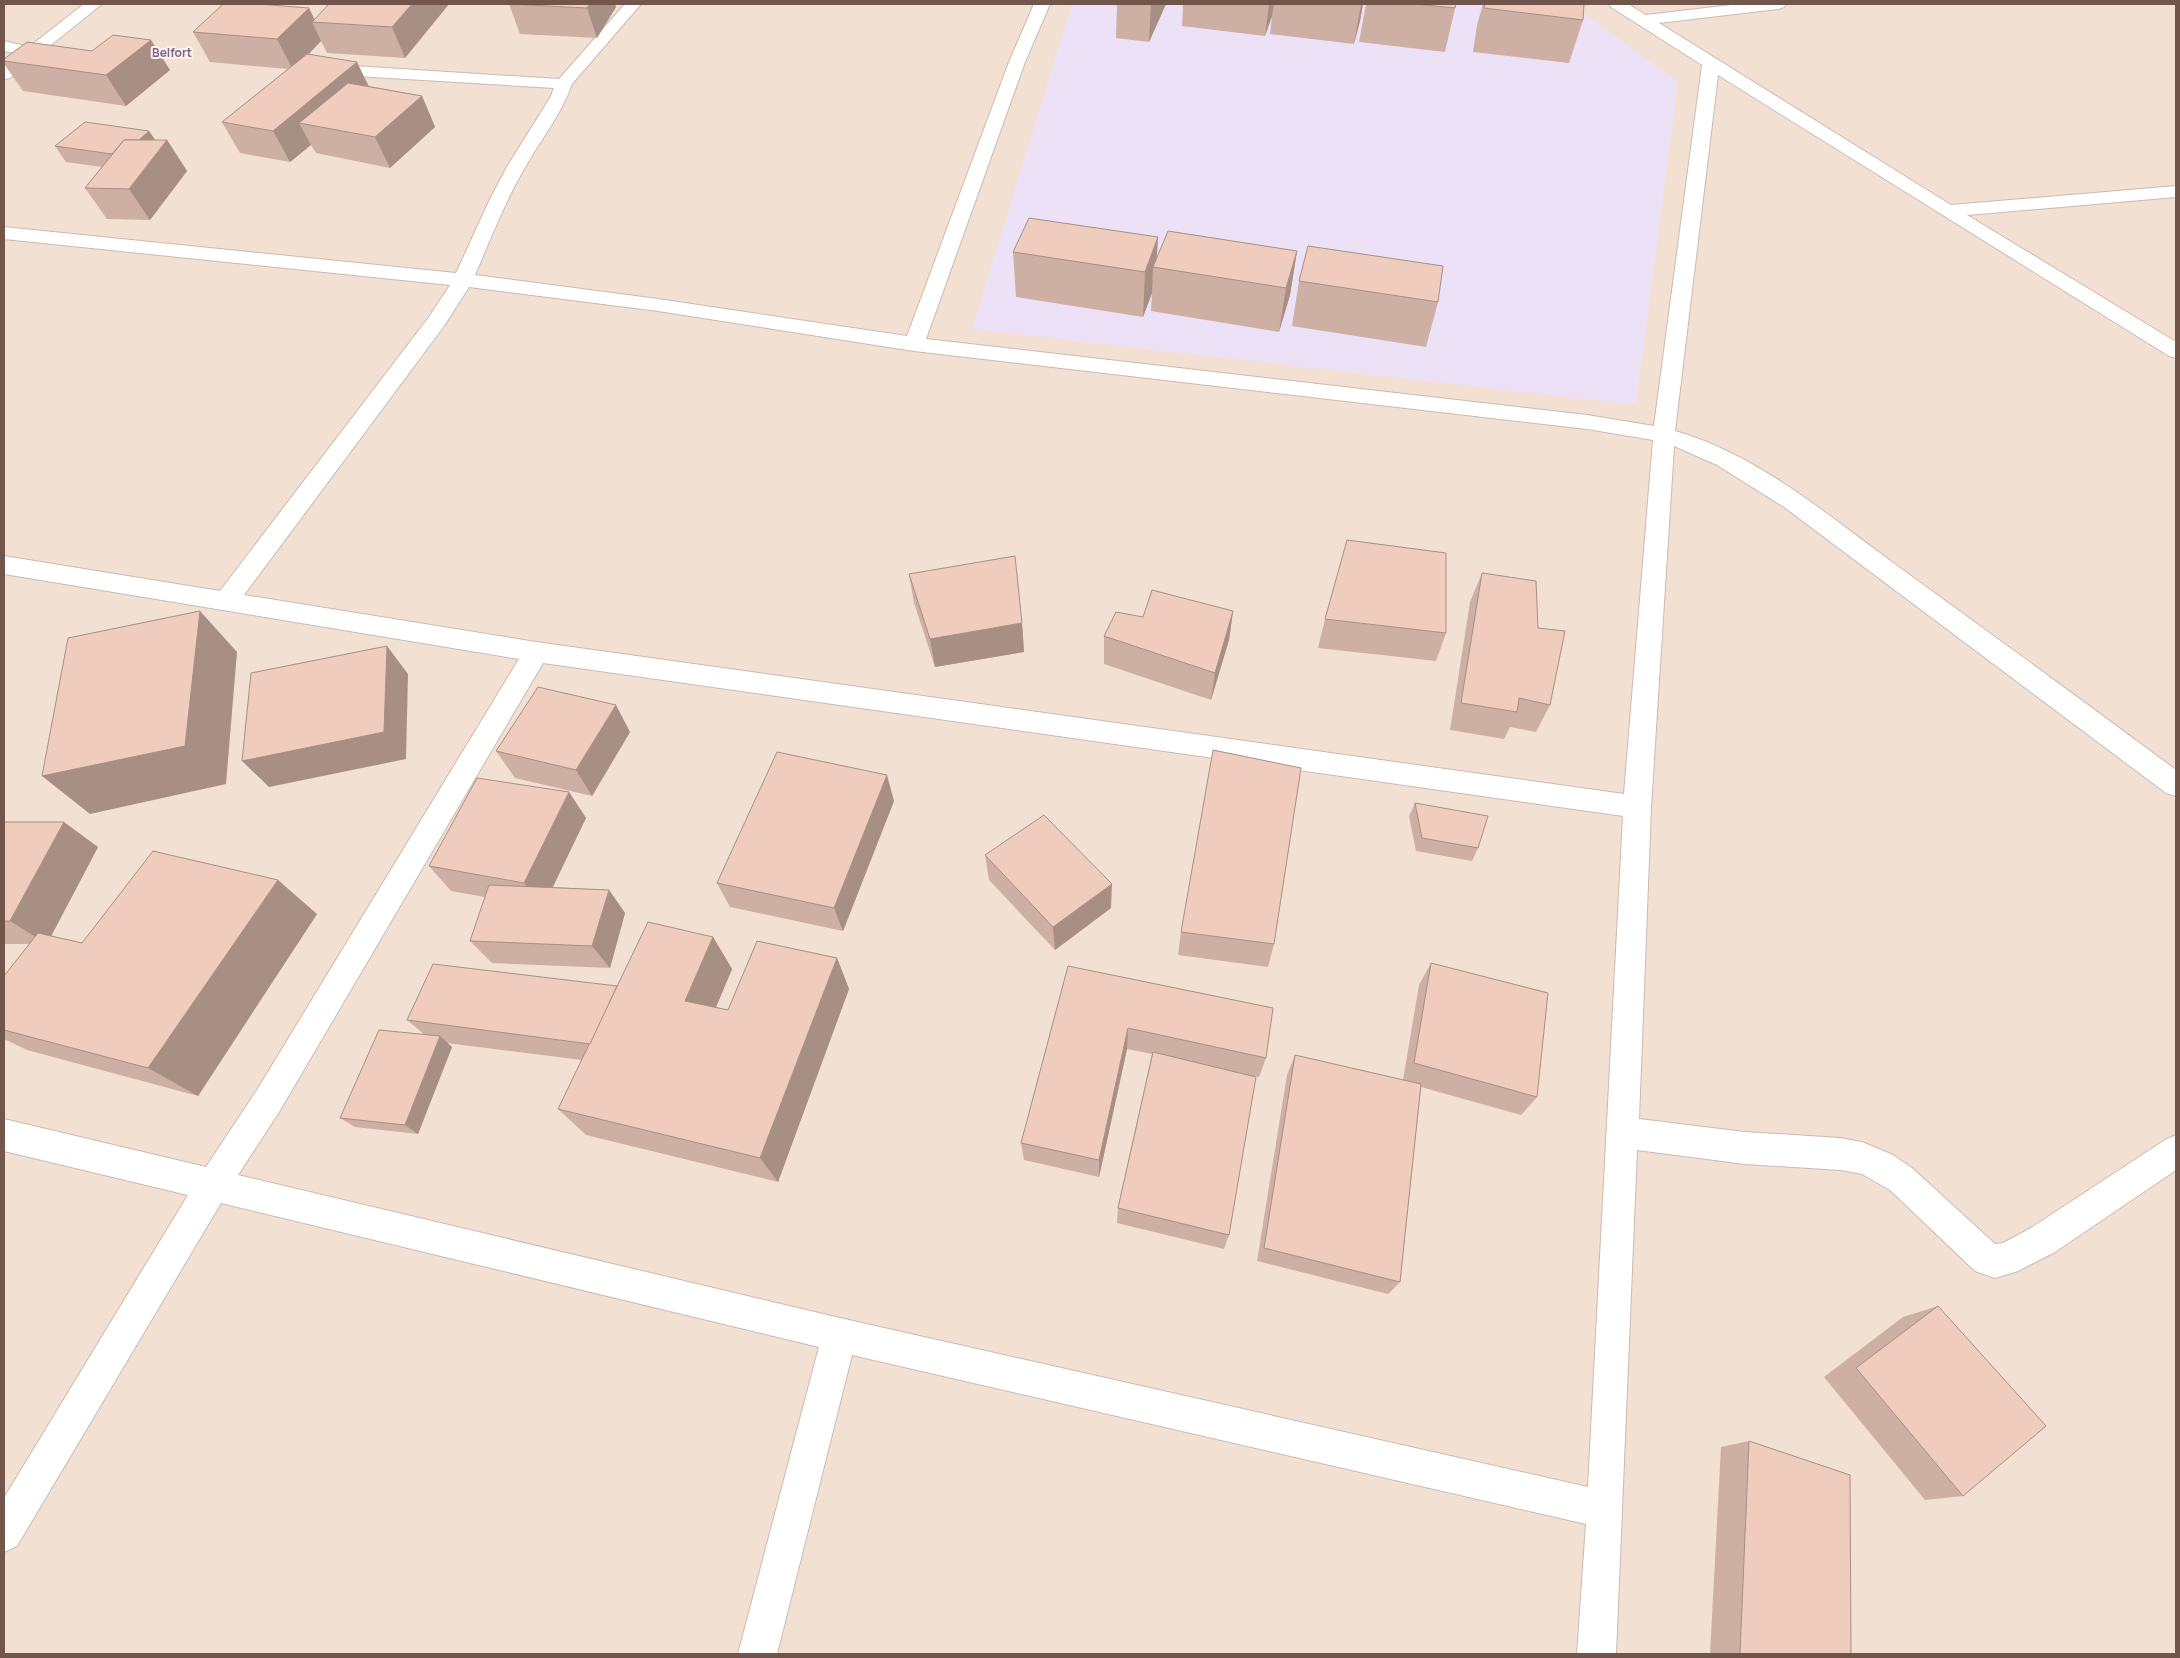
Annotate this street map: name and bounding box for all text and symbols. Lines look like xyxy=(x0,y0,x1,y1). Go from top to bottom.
district label: Belfort xyxy=(152,44,192,61)

